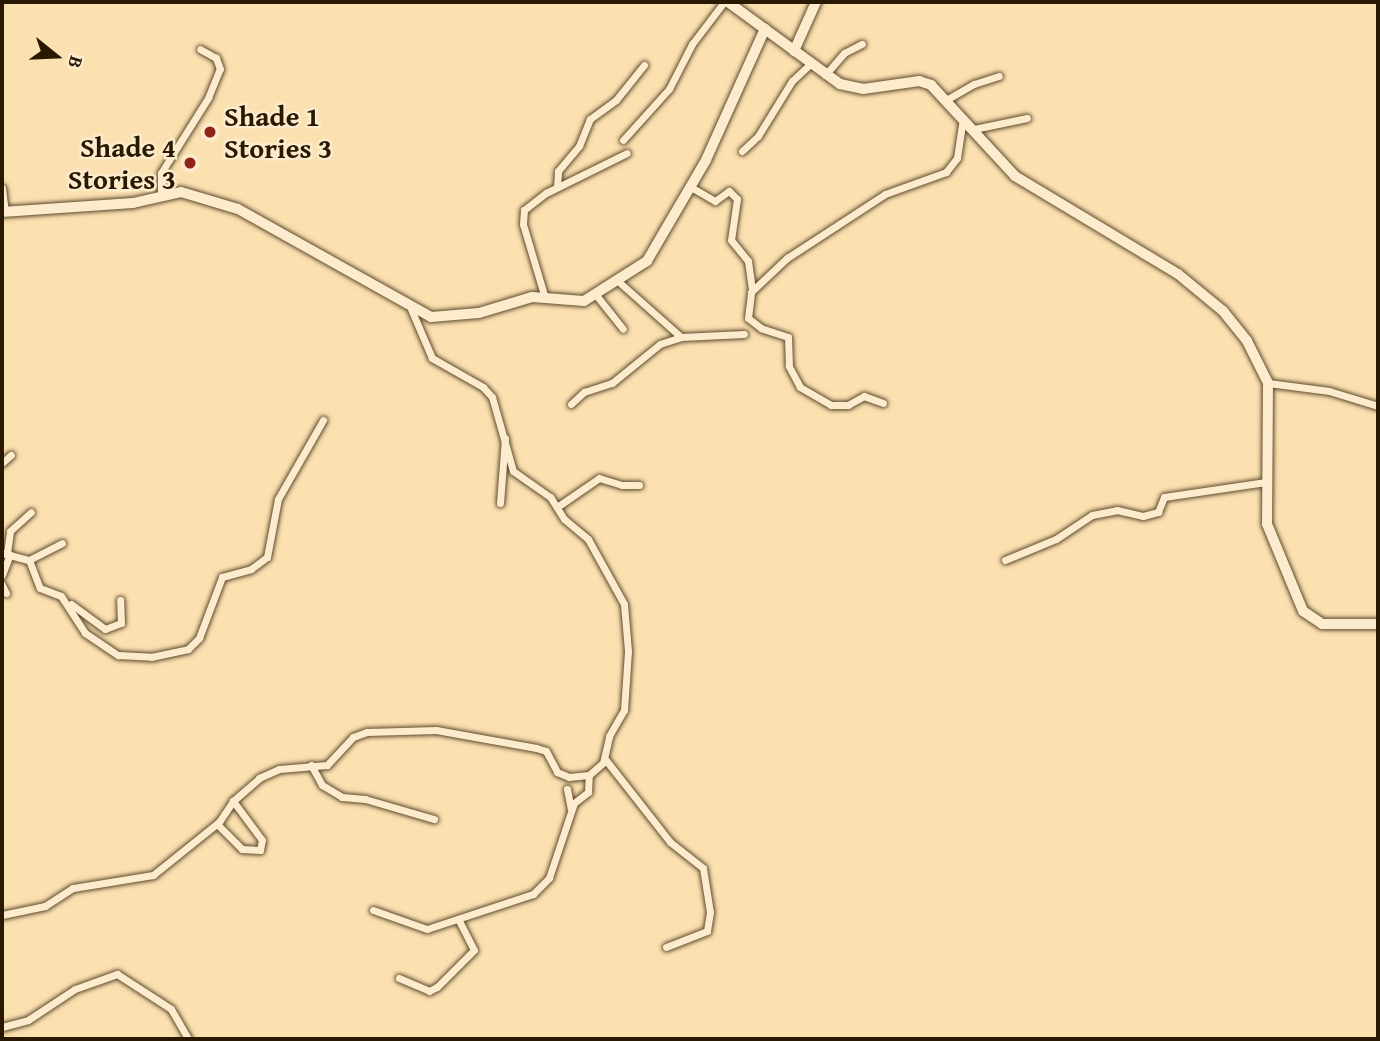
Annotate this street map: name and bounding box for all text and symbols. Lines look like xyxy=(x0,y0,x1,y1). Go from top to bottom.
north arrow xyxy=(21,21,91,91)
text: B xyxy=(61,53,91,72)
place label: Shade 1 Stories 3 xyxy=(224,99,332,165)
marker: Shade 1 Stories 3 xyxy=(202,124,218,140)
place label: Shade 4 Stories 3 xyxy=(68,130,176,196)
marker: Shade 4 Stories 3 xyxy=(182,155,198,171)

